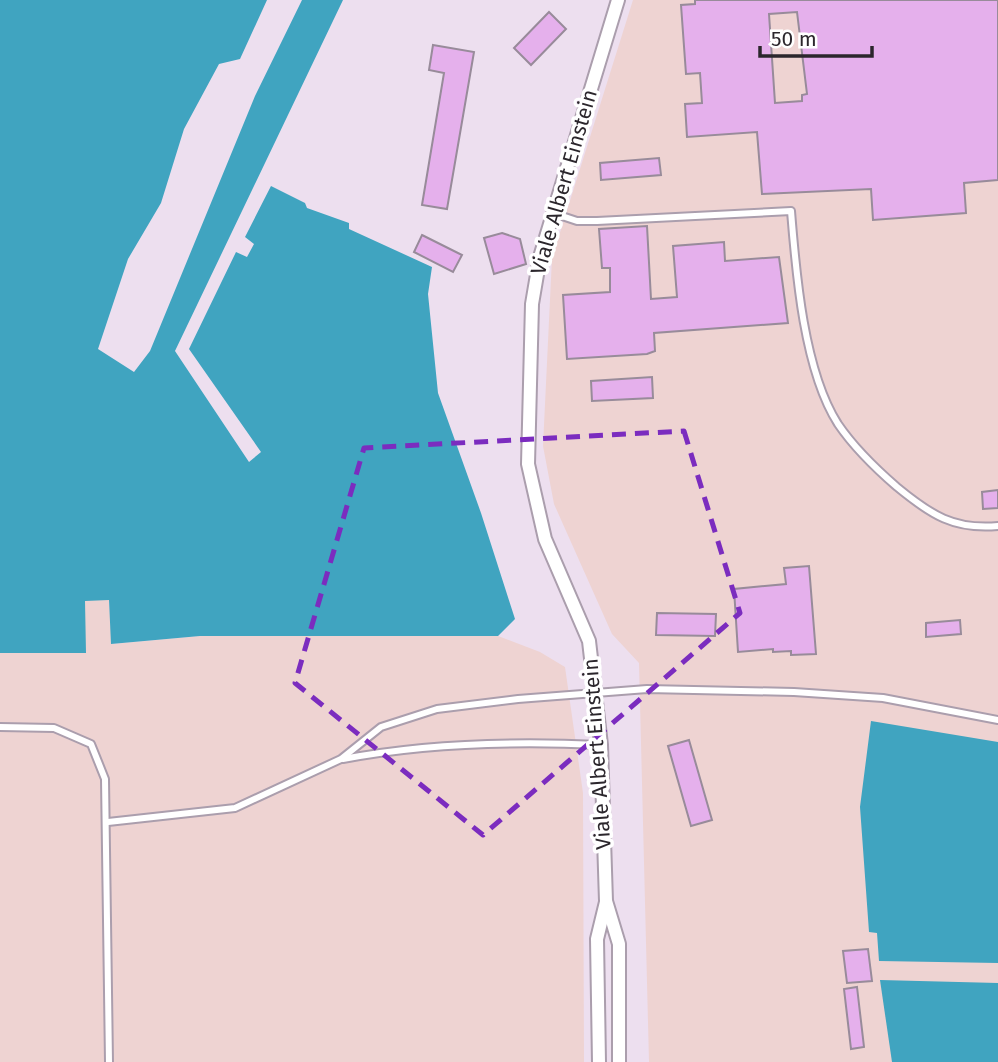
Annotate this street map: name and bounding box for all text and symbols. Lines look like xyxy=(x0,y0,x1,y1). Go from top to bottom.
scale bar xyxy=(760,14,872,58)
text: 50 m xyxy=(771,26,817,52)
street label: Viale Albert Einstein xyxy=(525,86,603,278)
street label: Viale Albert Einstein xyxy=(577,658,617,850)

